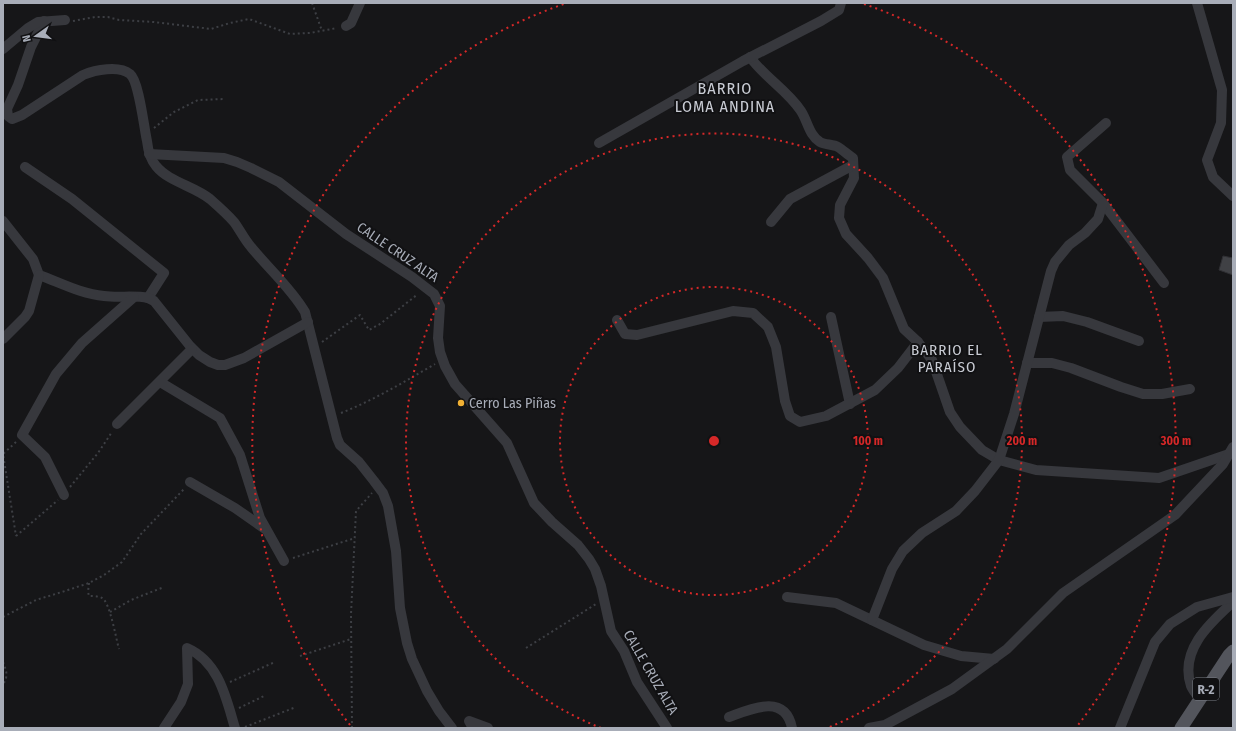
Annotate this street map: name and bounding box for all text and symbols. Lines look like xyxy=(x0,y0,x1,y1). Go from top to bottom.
north arrow xyxy=(16,16,56,56)
text: N xyxy=(20,34,34,43)
district label: BARRIO LOMA ANDINA xyxy=(675,79,775,116)
street label: CALLE CRUZ ALTA xyxy=(354,219,442,286)
district label: BARRIO EL PARAÍSO xyxy=(911,341,983,376)
place label: Cerro Las Piñas xyxy=(469,395,556,412)
marker: Cerro Las Piñas xyxy=(456,398,466,408)
centre of rings xyxy=(707,434,721,448)
text: 100 m xyxy=(853,434,883,448)
text: 200 m xyxy=(1006,434,1037,448)
text: 300 m xyxy=(1160,434,1191,448)
street label: CALLE CRUZ ALTA xyxy=(619,627,682,718)
road number: R-2 xyxy=(1193,678,1219,700)

